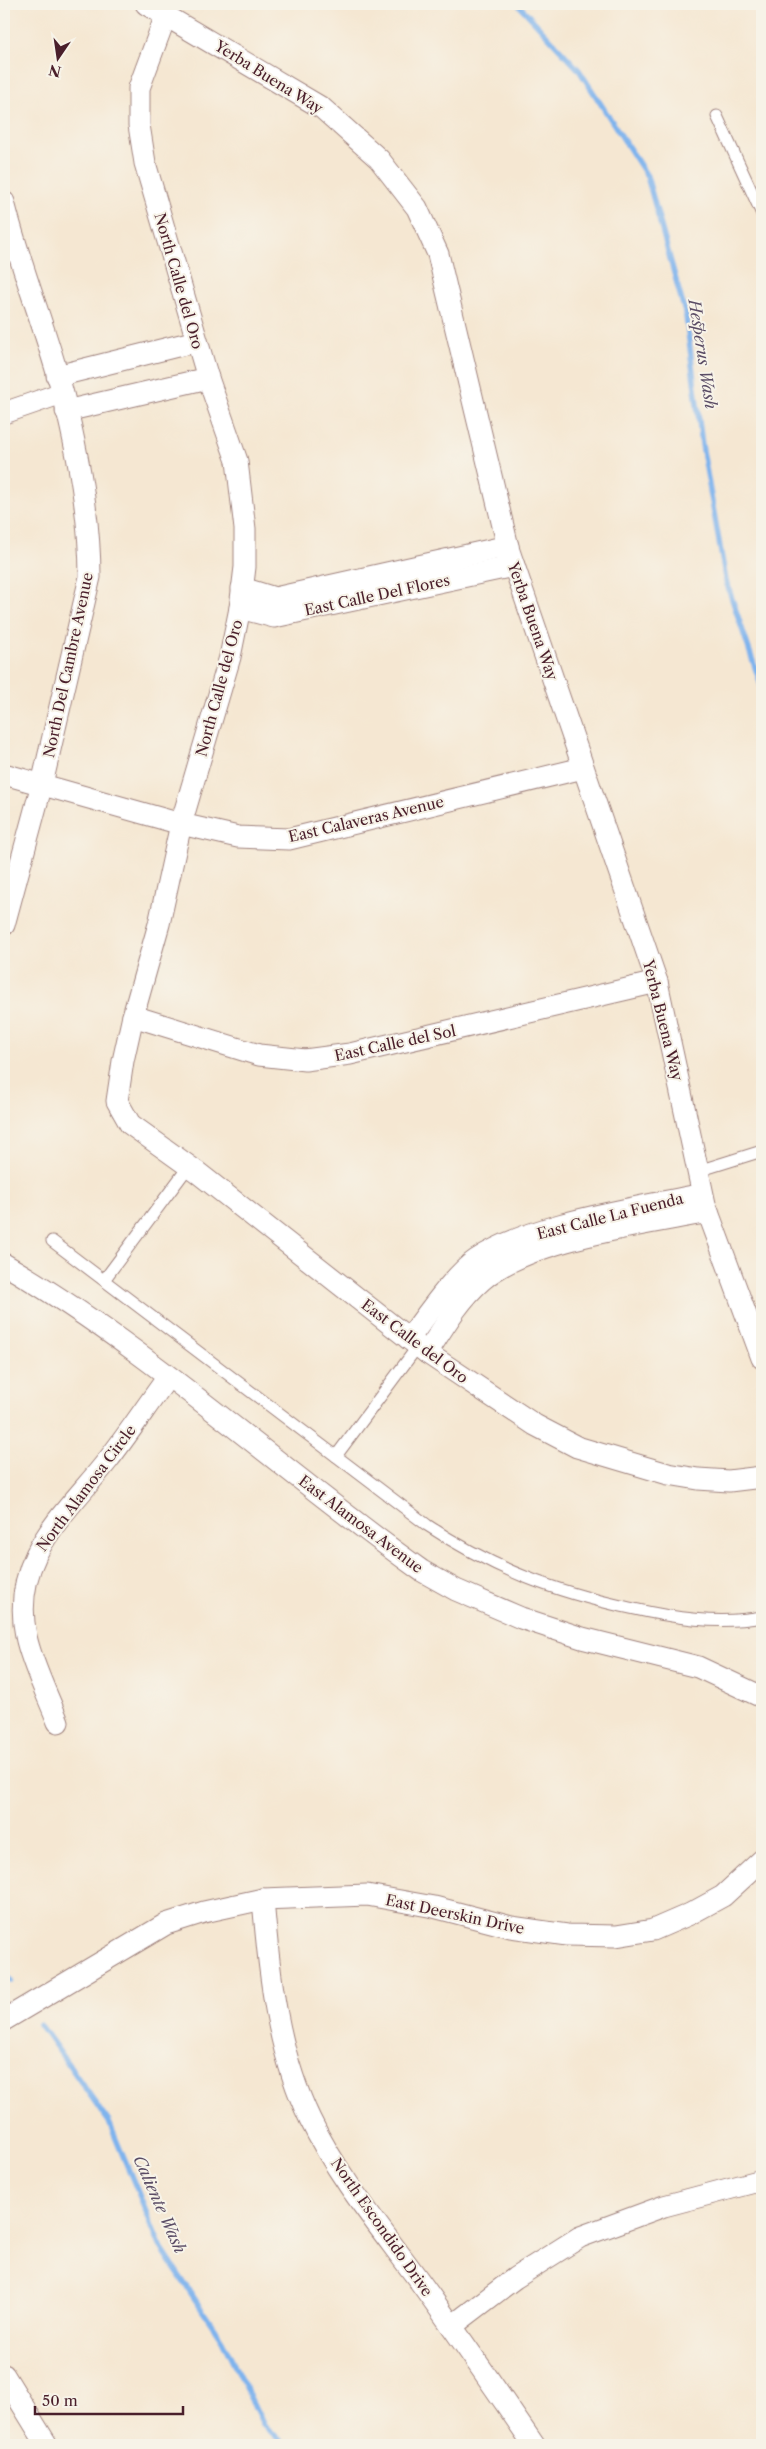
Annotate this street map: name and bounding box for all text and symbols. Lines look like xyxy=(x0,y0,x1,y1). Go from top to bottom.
north arrow xyxy=(32,32,82,82)
street label: Yerba Buena Way xyxy=(211,36,327,118)
text: N xyxy=(47,61,63,81)
street label: North Calle del Oro xyxy=(150,211,208,351)
water label: Hesperus Wash xyxy=(684,296,722,410)
street label: Yerba Buena Way xyxy=(503,558,562,683)
street label: East Calle Del Flores xyxy=(303,570,451,620)
street label: North Del Cambre Avenue xyxy=(39,571,97,759)
street label: North Calle del Oro xyxy=(192,618,246,758)
street label: East Calaveras Avenue xyxy=(286,792,446,846)
street label: Yerba Buena Way xyxy=(639,957,687,1083)
street label: East Calle del Sol xyxy=(333,1021,458,1065)
street label: East Calle La Fuenda xyxy=(535,1189,685,1243)
street label: East Calle del Oro xyxy=(358,1295,472,1387)
street label: North Alamosa Circle xyxy=(32,1421,140,1555)
street label: East Alamosa Avenue xyxy=(295,1471,427,1577)
street label: East Deerskin Drive xyxy=(384,1890,526,1938)
water label: Caliente Wash xyxy=(129,2152,191,2256)
street label: North Escondido Drive xyxy=(327,2154,437,2300)
scale bar xyxy=(35,2384,182,2416)
text: 50 m xyxy=(42,2391,78,2410)

